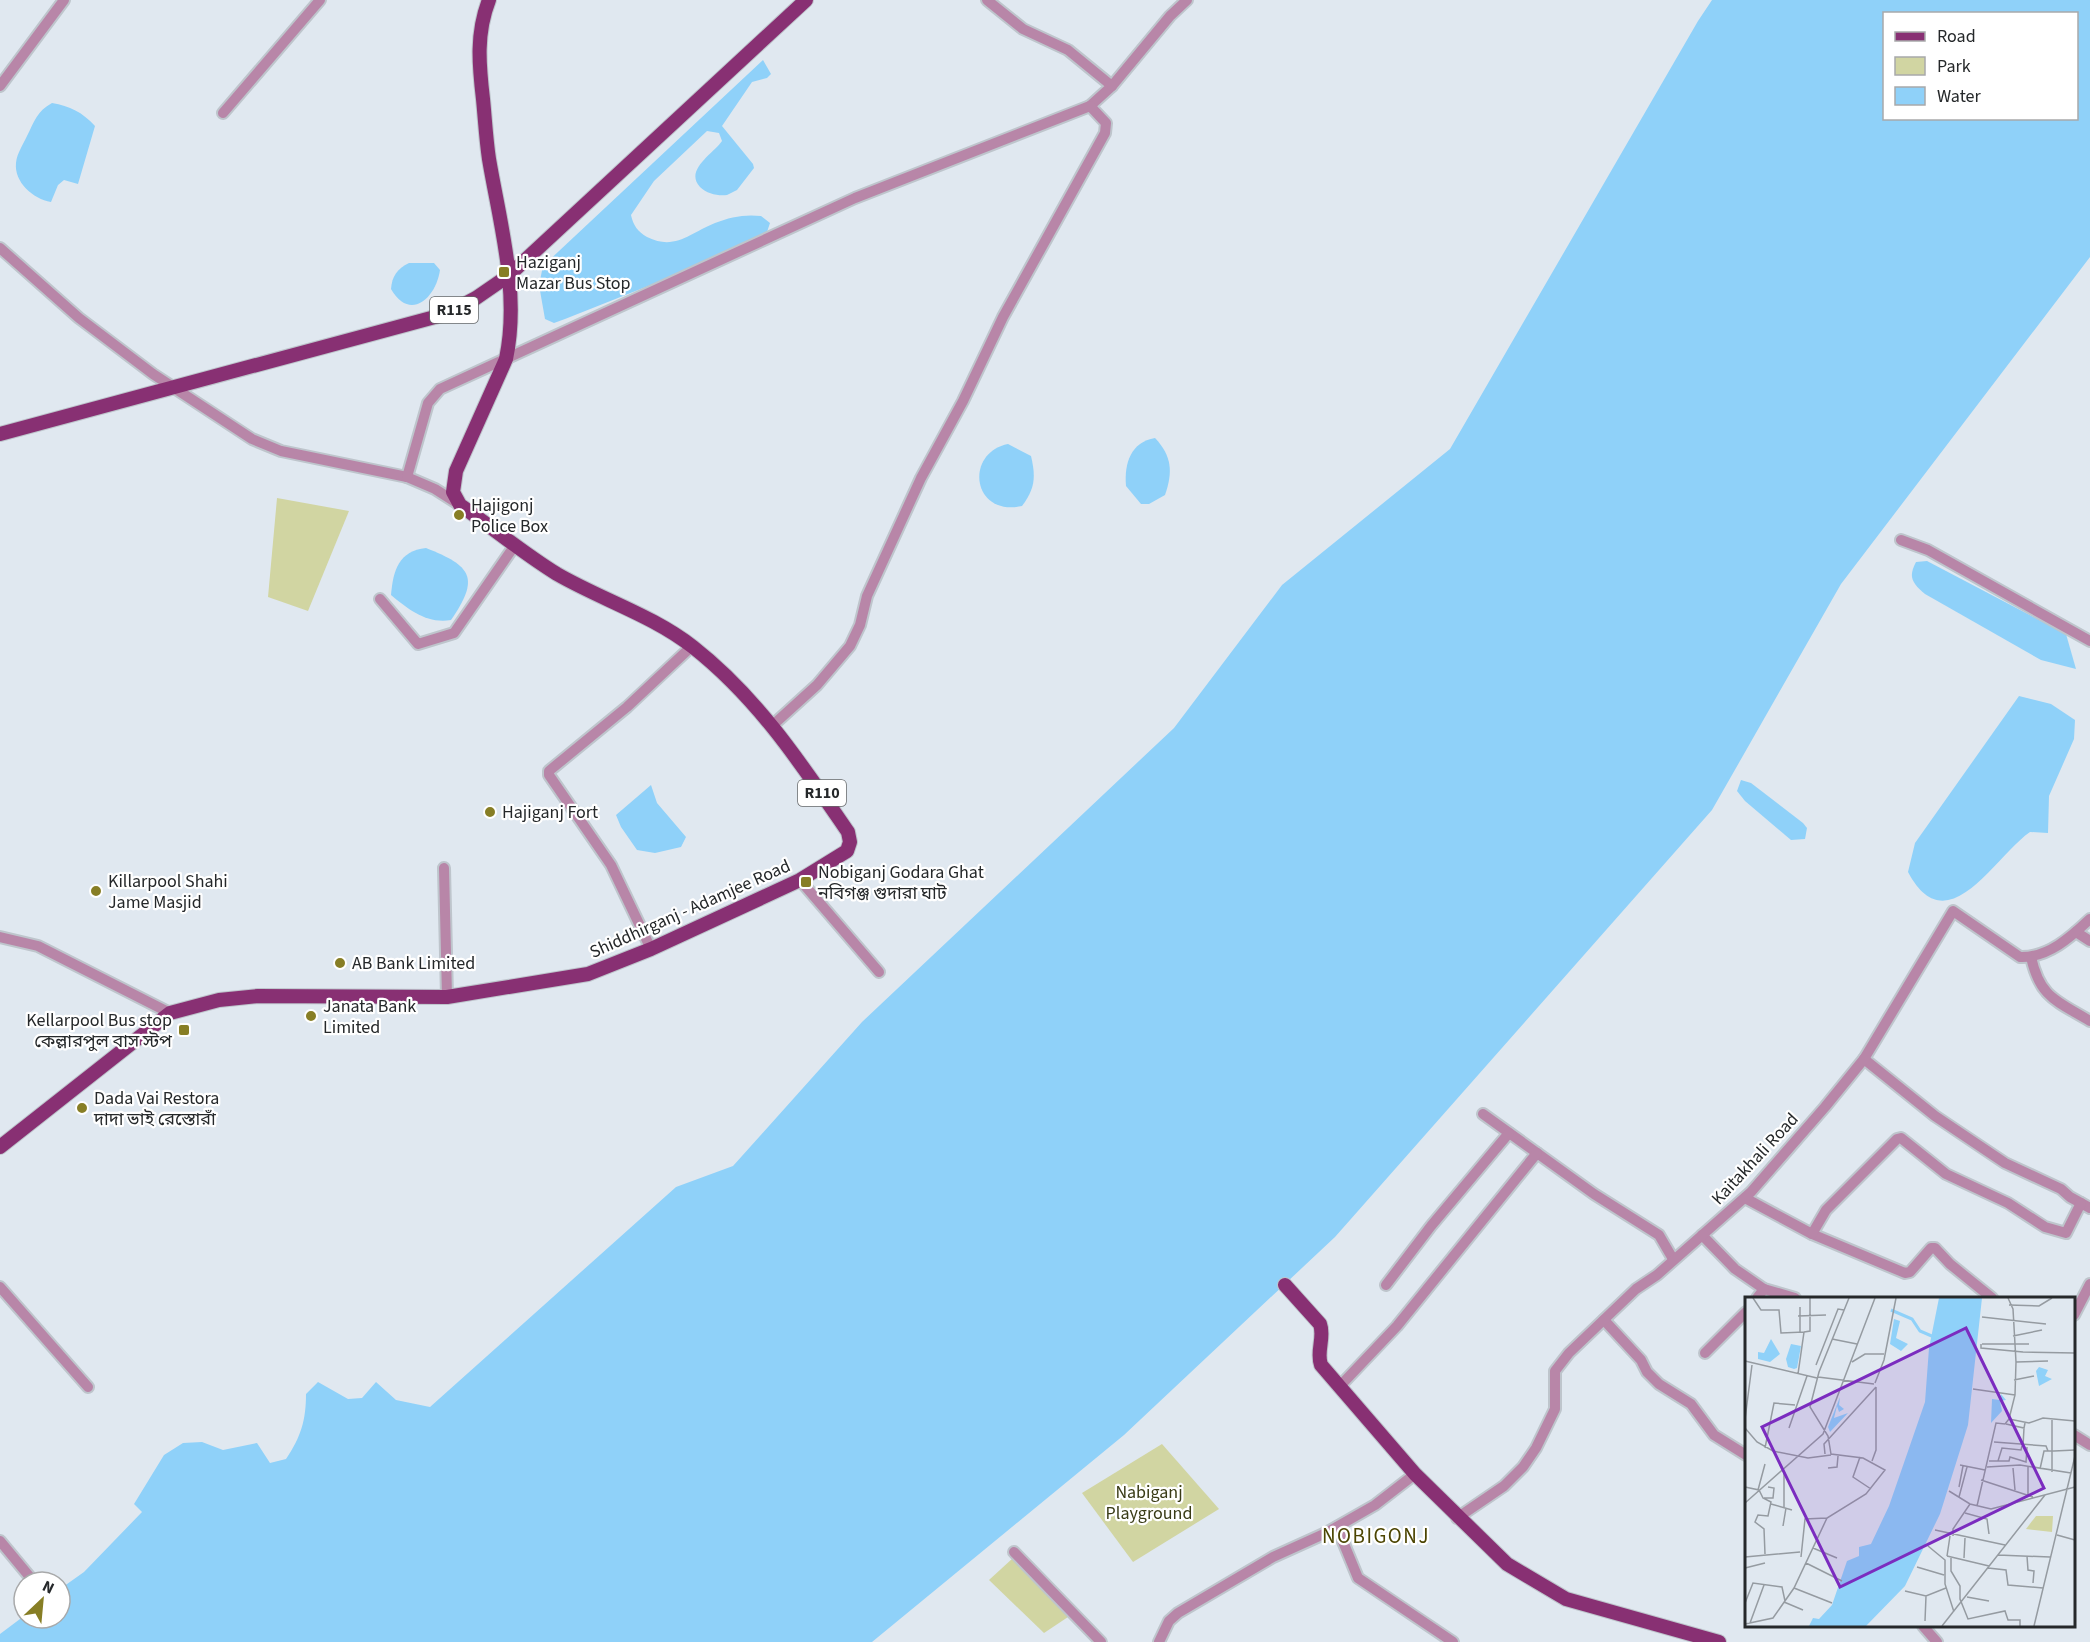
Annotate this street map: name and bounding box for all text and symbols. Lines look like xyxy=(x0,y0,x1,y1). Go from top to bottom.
legend xyxy=(1883,12,2078,120)
text: Road xyxy=(1937,24,1976,49)
text: Park xyxy=(1937,54,1971,79)
text: Water xyxy=(1937,84,1981,109)
place label: Haziganj Mazar Bus Stop xyxy=(516,250,631,296)
marker: Haziganj Mazar Bus Stop xyxy=(497,265,511,279)
road number: R115 xyxy=(430,297,478,323)
place label: Hajigonj Police Box xyxy=(471,493,548,539)
marker: Hajigonj Police Box xyxy=(452,508,466,522)
road number: R110 xyxy=(798,780,846,806)
place label: Hajiganj Fort xyxy=(502,800,598,825)
marker: Hajiganj Fort xyxy=(483,805,497,819)
street label: Shiddhirganj - Adamjee Road xyxy=(586,853,794,965)
place label: Nobiganj Godara Ghat নবিগঞ্জ গুদারা ঘাট xyxy=(817,860,984,906)
place label: Killarpool Shahi Jame Masjid xyxy=(108,869,228,915)
marker: Nobiganj Godara Ghat নবিগঞ্জ গুদারা ঘাট xyxy=(799,875,813,889)
marker: Killarpool Shahi Jame Masjid xyxy=(89,884,103,898)
place label: AB Bank Limited xyxy=(352,951,475,976)
marker: AB Bank Limited xyxy=(333,956,347,970)
place label: Janata Bank Limited xyxy=(323,994,416,1040)
place label: Kellarpool Bus stop কেল্লারপুল বাস স্টপ xyxy=(26,1008,173,1054)
marker: Janata Bank Limited xyxy=(304,1009,318,1023)
marker: Kellarpool Bus stop কেল্লারপুল বাস স্টপ xyxy=(177,1023,191,1037)
place label: Dada Vai Restora দাদা ভাই রেস্তোরাঁ xyxy=(93,1086,219,1132)
marker: Dada Vai Restora দাদা ভাই রেস্তোরাঁ xyxy=(75,1101,89,1115)
street label: Kaitakhali Road xyxy=(1706,1107,1804,1211)
inset map xyxy=(1745,1297,2075,1627)
park label: Nabiganj Playground xyxy=(1106,1480,1192,1526)
district label: NOBIGONJ xyxy=(1322,1521,1430,1551)
north arrow xyxy=(12,1570,72,1630)
text: N xyxy=(39,1575,58,1600)

